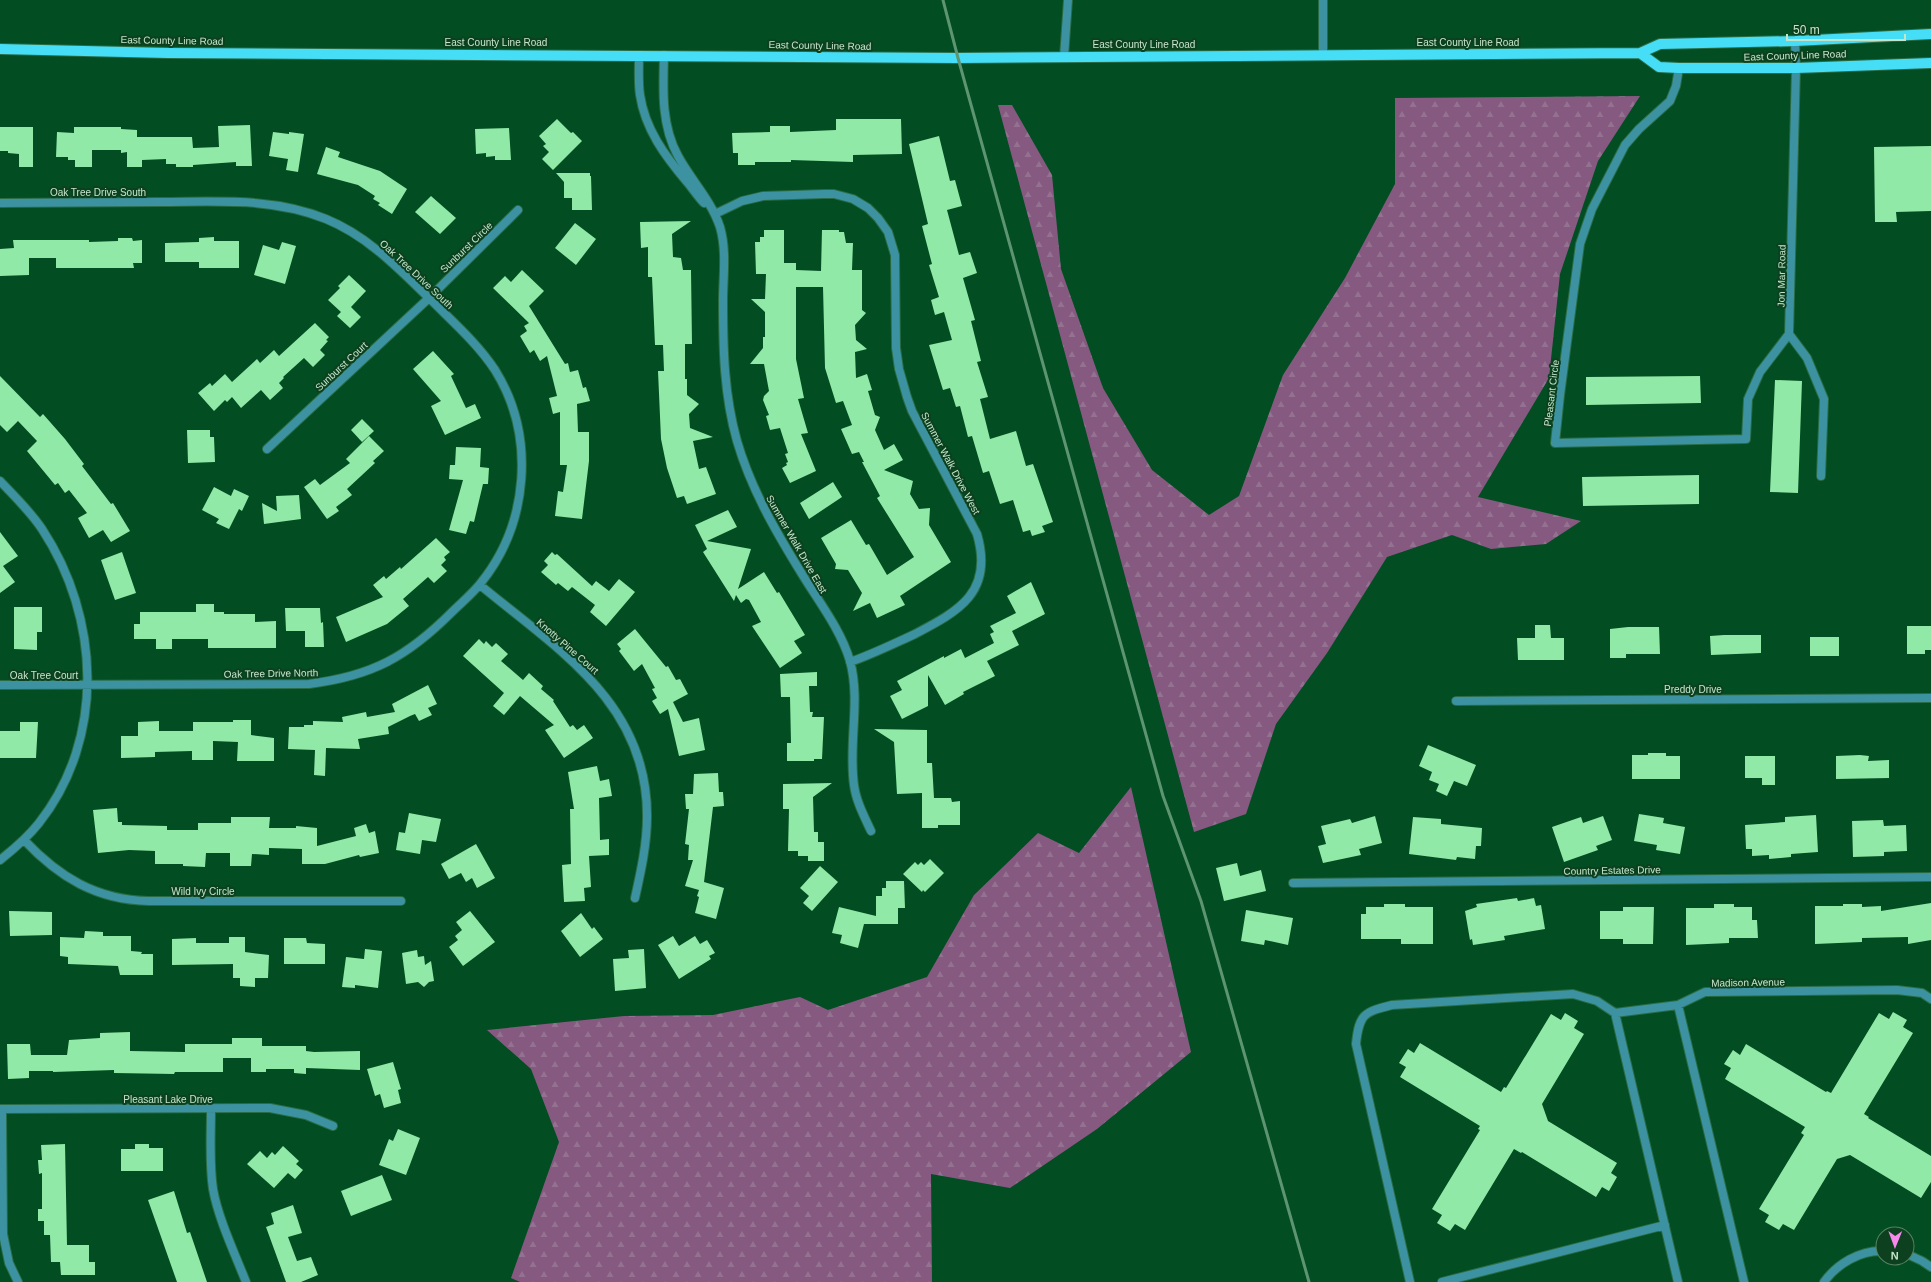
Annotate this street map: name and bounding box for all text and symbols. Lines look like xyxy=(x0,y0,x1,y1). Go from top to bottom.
scale bar xyxy=(1787,16,1905,42)
text: 50 m xyxy=(1793,23,1820,37)
street label: East County Line Road xyxy=(120,34,224,47)
street label: East County Line Road xyxy=(445,37,547,48)
street label: East County Line Road xyxy=(1417,37,1519,48)
street label: East County Line Road xyxy=(768,39,872,52)
street label: East County Line Road xyxy=(1093,39,1195,50)
street label: East County Line Road xyxy=(1743,48,1847,63)
street label: Oak Tree Drive South xyxy=(50,187,146,198)
street label: Sunburst Circle xyxy=(438,219,495,275)
street label: Oak Tree Drive South xyxy=(378,238,456,311)
street label: Jon Mar Road xyxy=(1775,245,1788,308)
street label: Sunburst Court xyxy=(313,339,370,393)
street label: Pleasant Circle xyxy=(1542,359,1561,427)
street label: Summer Walk Drive West xyxy=(919,410,982,516)
street label: Summer Walk Drive East xyxy=(764,493,829,595)
street label: Knotty Pine Court xyxy=(534,617,601,676)
street label: Oak Tree Drive North xyxy=(224,667,318,680)
street label: Oak Tree Court xyxy=(10,670,78,681)
street label: Preddy Drive xyxy=(1664,684,1722,695)
street label: Country Estates Drive xyxy=(1563,864,1661,877)
street label: Wild Ivy Circle xyxy=(171,886,235,897)
street label: Madison Avenue xyxy=(1711,976,1785,989)
street label: Pleasant Lake Drive xyxy=(123,1094,213,1105)
north arrow xyxy=(1875,1226,1915,1266)
text: N xyxy=(1891,1250,1899,1262)

